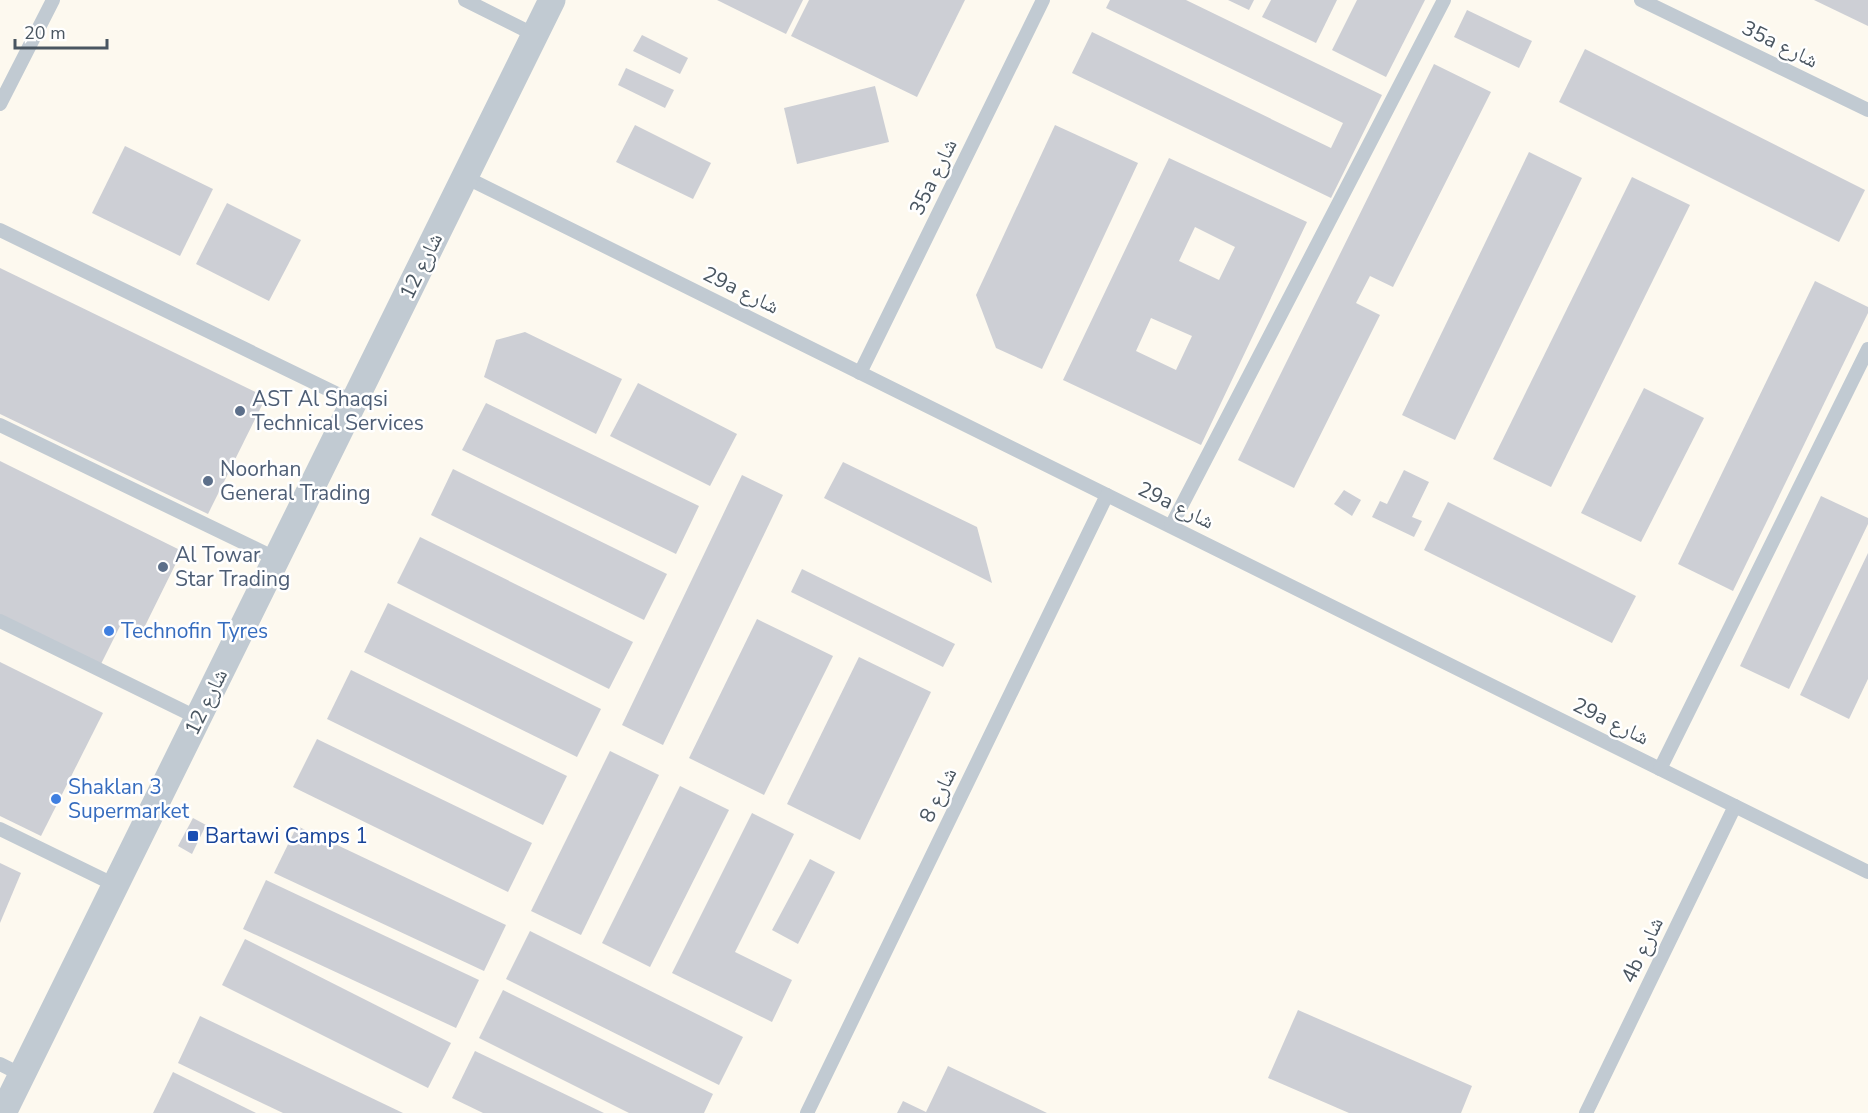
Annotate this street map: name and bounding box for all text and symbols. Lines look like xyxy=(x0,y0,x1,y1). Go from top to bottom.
scale bar xyxy=(15,12,106,50)
street label: 35a شارع xyxy=(1737,14,1823,74)
text: 20 m xyxy=(24,21,66,45)
street label: 35a شارع xyxy=(903,134,963,220)
street label: شارع 12 xyxy=(393,228,449,304)
street label: 29a شارع xyxy=(698,260,784,320)
place label: AST Al Shaqsi Technical Services xyxy=(252,385,424,437)
marker: AST Al Shaqsi Technical Services xyxy=(233,404,247,418)
place label: Noorhan General Trading xyxy=(220,455,371,507)
marker: Noorhan General Trading xyxy=(201,474,215,488)
street label: 29a شارع xyxy=(1133,475,1219,535)
place label: Al Towar Star Trading xyxy=(175,541,290,593)
marker: Al Towar Star Trading xyxy=(156,560,170,574)
place label: Technofin Tyres xyxy=(121,617,268,645)
marker: Technofin Tyres xyxy=(102,624,116,638)
street label: شارع 12 xyxy=(178,664,234,740)
street label: 29a شارع xyxy=(1568,691,1654,751)
street label: شارع 8 xyxy=(913,763,963,827)
place label: Shaklan 3 Supermarket xyxy=(68,773,190,825)
marker: Shaklan 3 Supermarket xyxy=(49,792,63,806)
place label: Bartawi Camps 1 xyxy=(205,822,368,850)
marker: Bartawi Camps 1 xyxy=(186,829,200,843)
street label: 4b شارع xyxy=(1614,912,1670,988)

